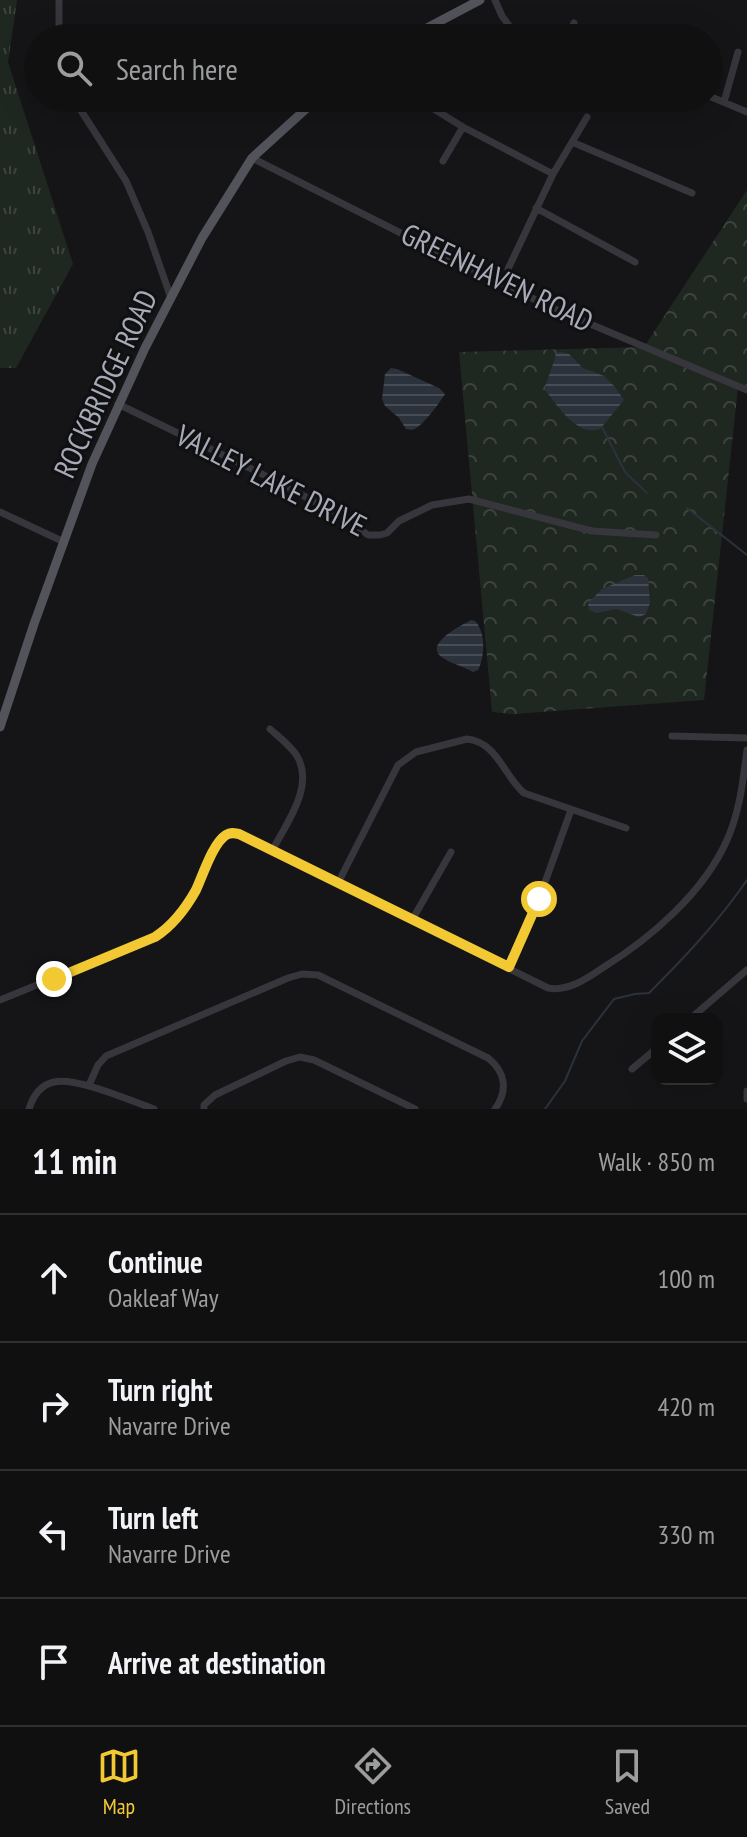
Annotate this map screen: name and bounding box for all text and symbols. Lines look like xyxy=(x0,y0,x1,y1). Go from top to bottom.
search box xyxy=(24,24,723,112)
icon: search xyxy=(52,46,96,90)
text: Search here xyxy=(116,49,238,88)
street label: GREENHAVEN ROAD xyxy=(395,213,600,340)
street label: ROCKBRIDGE ROAD xyxy=(44,283,165,484)
street label: VALLEY LAKE DRIVE xyxy=(169,414,374,544)
route start xyxy=(521,881,557,917)
route end xyxy=(36,961,72,997)
map controls xyxy=(651,1013,723,1085)
button: layers xyxy=(651,1013,723,1085)
text: 11 min xyxy=(32,1139,117,1183)
text: Walk · 850 m xyxy=(598,1145,715,1178)
text: Continue xyxy=(108,1242,203,1281)
icon: ahead xyxy=(32,1256,76,1300)
text: 100 m xyxy=(657,1262,715,1295)
text: Oakleaf Way xyxy=(108,1281,219,1314)
text: Turn right xyxy=(108,1370,212,1409)
icon: right xyxy=(32,1384,76,1428)
text: 420 m xyxy=(657,1390,715,1423)
text: Navarre Drive xyxy=(108,1409,231,1442)
text: Turn left xyxy=(108,1498,198,1537)
icon: left xyxy=(32,1512,76,1556)
text: 330 m xyxy=(657,1518,715,1551)
text: Navarre Drive xyxy=(108,1537,231,1570)
icon: arrive xyxy=(32,1640,76,1684)
text: Arrive at destination xyxy=(108,1643,326,1682)
tab: Map xyxy=(97,1744,141,1820)
tab: Directions xyxy=(335,1744,411,1820)
tab: Saved xyxy=(605,1744,650,1820)

